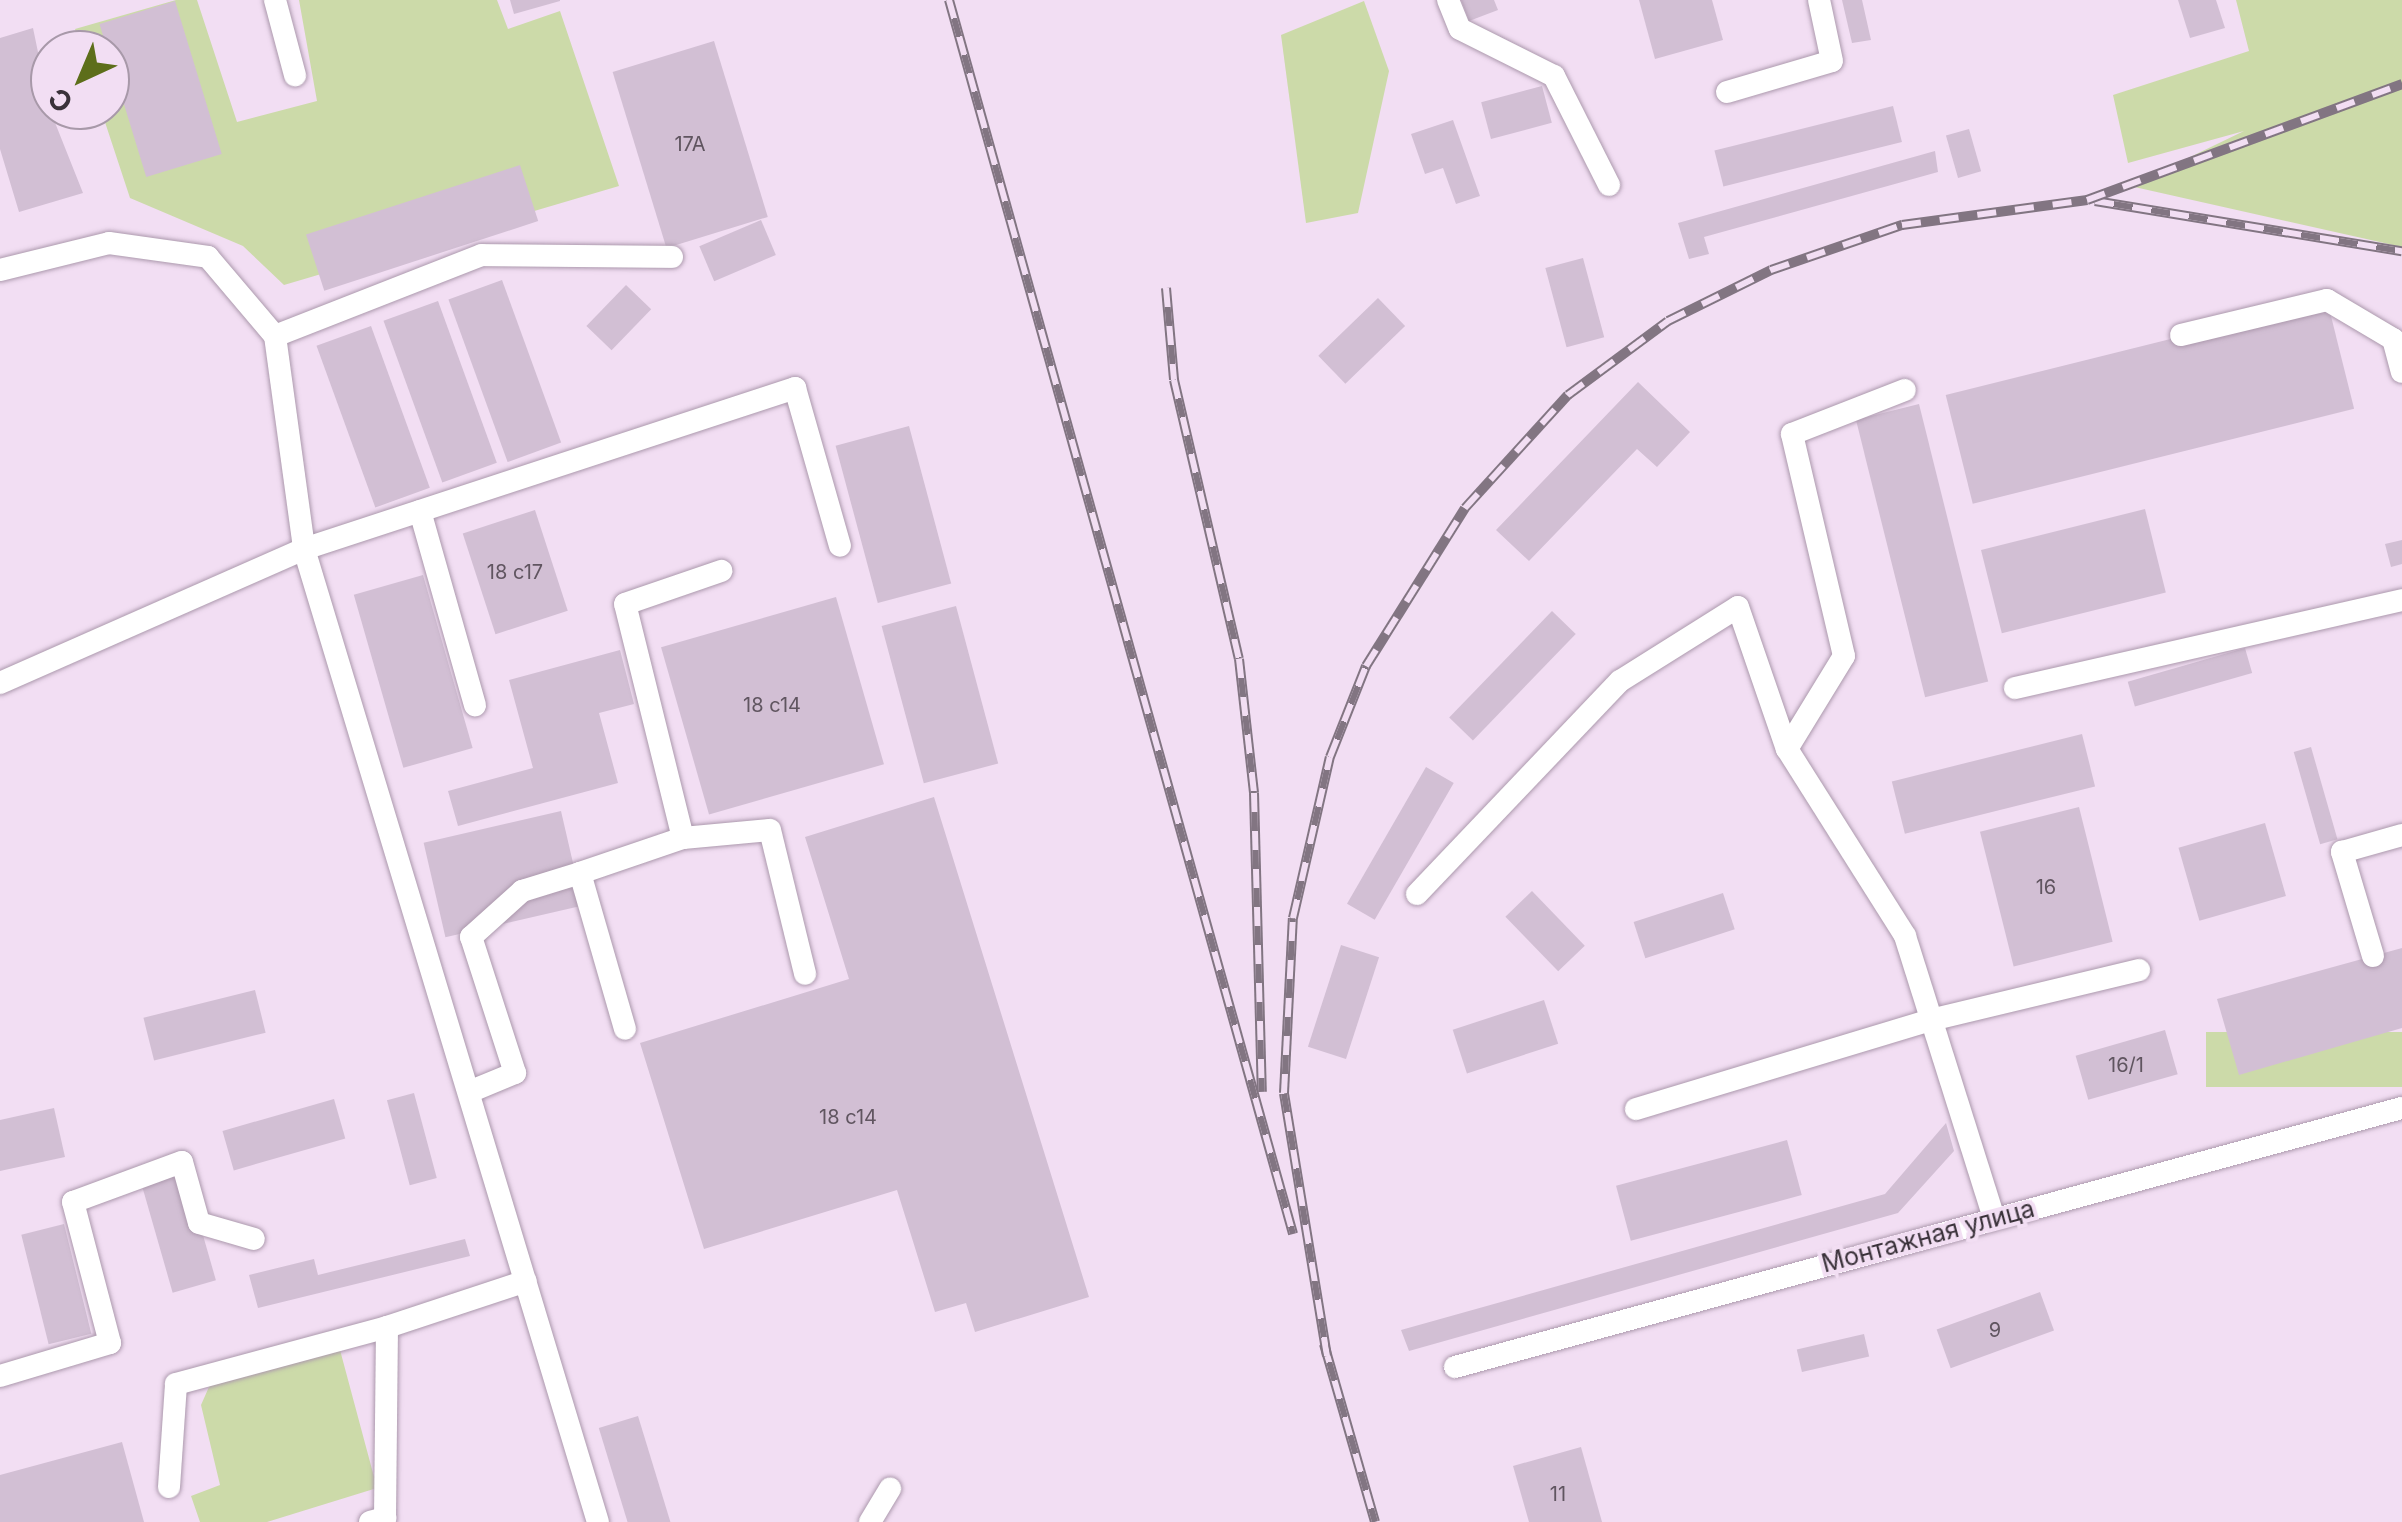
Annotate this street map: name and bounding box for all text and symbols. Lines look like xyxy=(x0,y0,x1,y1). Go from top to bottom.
north arrow xyxy=(30,30,130,130)
text: С xyxy=(41,81,80,120)
house number: 17А xyxy=(674,132,706,156)
house number: 18 с17 xyxy=(487,560,543,584)
house number: 18 с14 xyxy=(743,693,801,717)
house number: 16 xyxy=(2036,875,2056,899)
house number: 16/1 xyxy=(2108,1053,2144,1077)
house number: 18 с14 xyxy=(819,1105,877,1129)
street label: Монтажная улица xyxy=(1818,1193,2038,1279)
house number: 9 xyxy=(1989,1318,2001,1342)
house number: 11 xyxy=(1550,1482,1566,1506)

